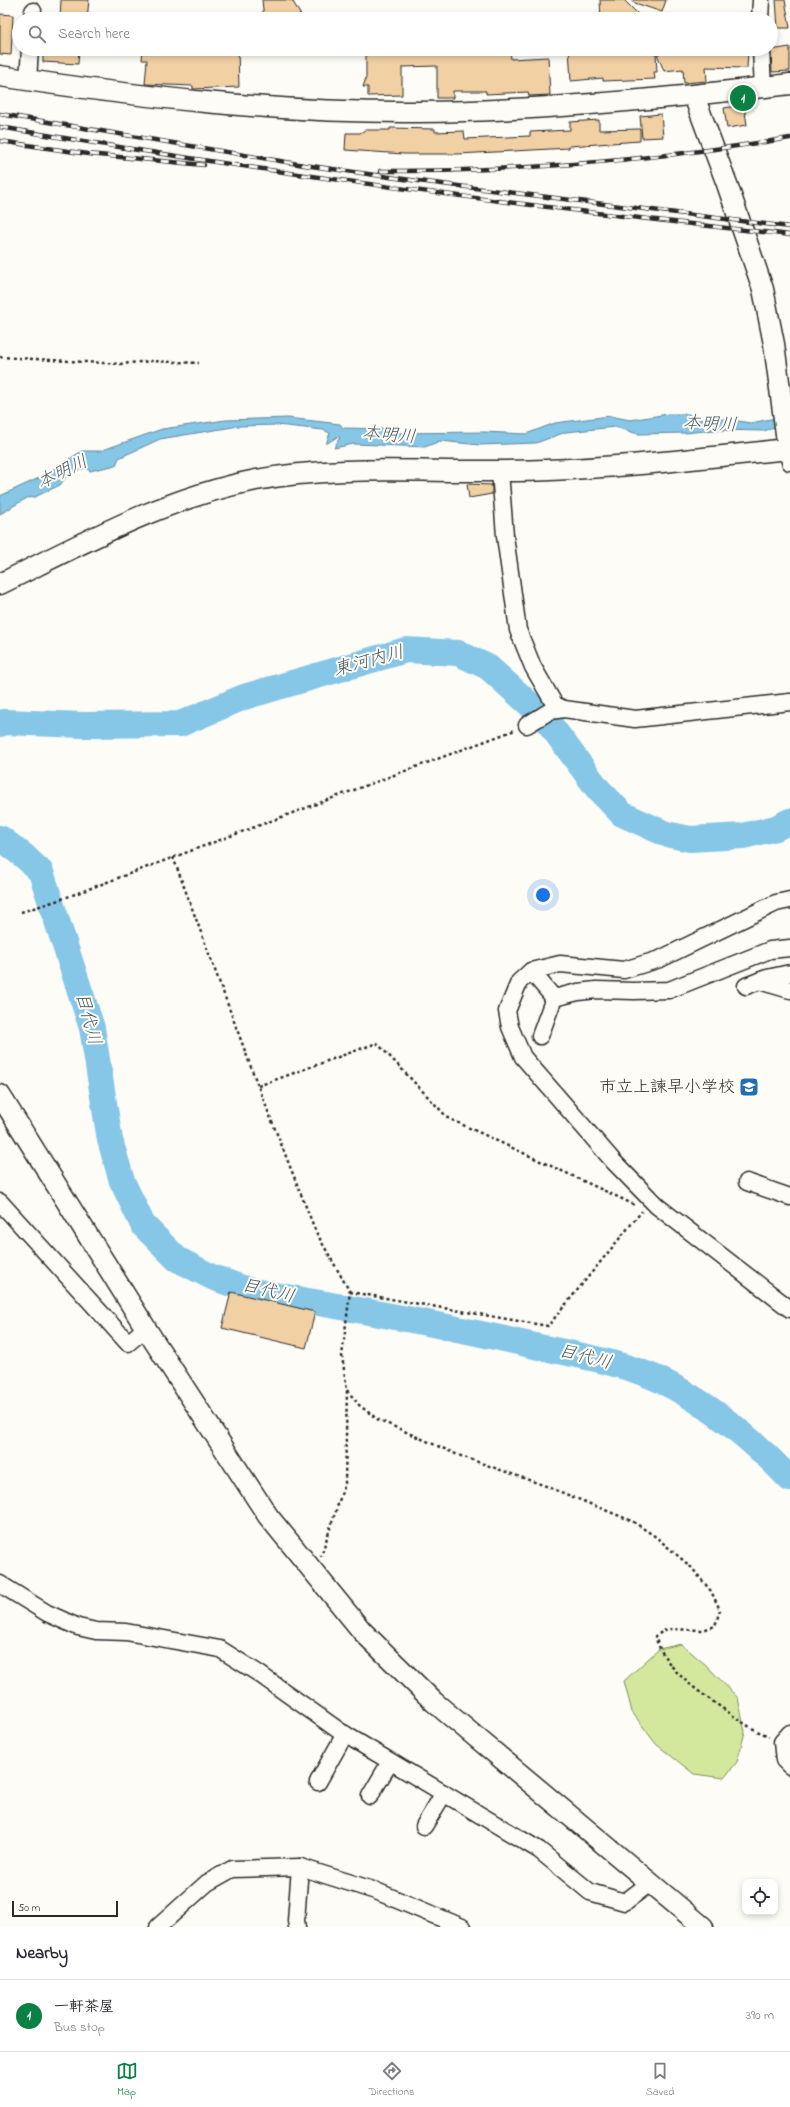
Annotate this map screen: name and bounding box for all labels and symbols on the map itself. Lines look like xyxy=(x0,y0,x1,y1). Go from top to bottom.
pin: 1 xyxy=(730,83,756,113)
water label: 本明川 xyxy=(682,411,738,439)
water label: 本明川 xyxy=(361,421,417,451)
water label: 本明川 xyxy=(33,449,93,497)
water label: 東河内川 xyxy=(331,640,407,684)
your location xyxy=(533,885,553,905)
water label: 目代川 xyxy=(67,990,107,1048)
place label: 市立上諫早小学校 xyxy=(599,1075,735,1100)
school or university icon: 市立上諫早小学校 xyxy=(738,1076,760,1098)
water label: 目代川 xyxy=(239,1273,297,1311)
water label: 目代川 xyxy=(556,1339,614,1377)
scale bar xyxy=(12,1899,118,1918)

